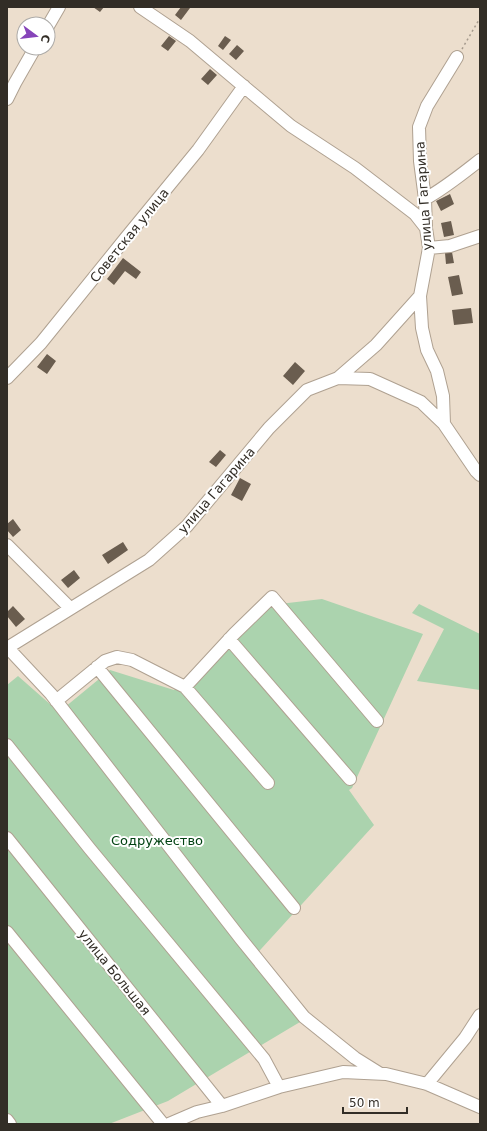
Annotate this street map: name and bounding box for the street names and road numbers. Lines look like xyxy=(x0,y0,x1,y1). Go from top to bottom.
street label: улица Гагарина xyxy=(412,141,435,251)
street label: Советская улица xyxy=(87,185,172,285)
street label: улица Гагарина xyxy=(175,444,258,536)
street label: улица Большая xyxy=(75,926,154,1018)

